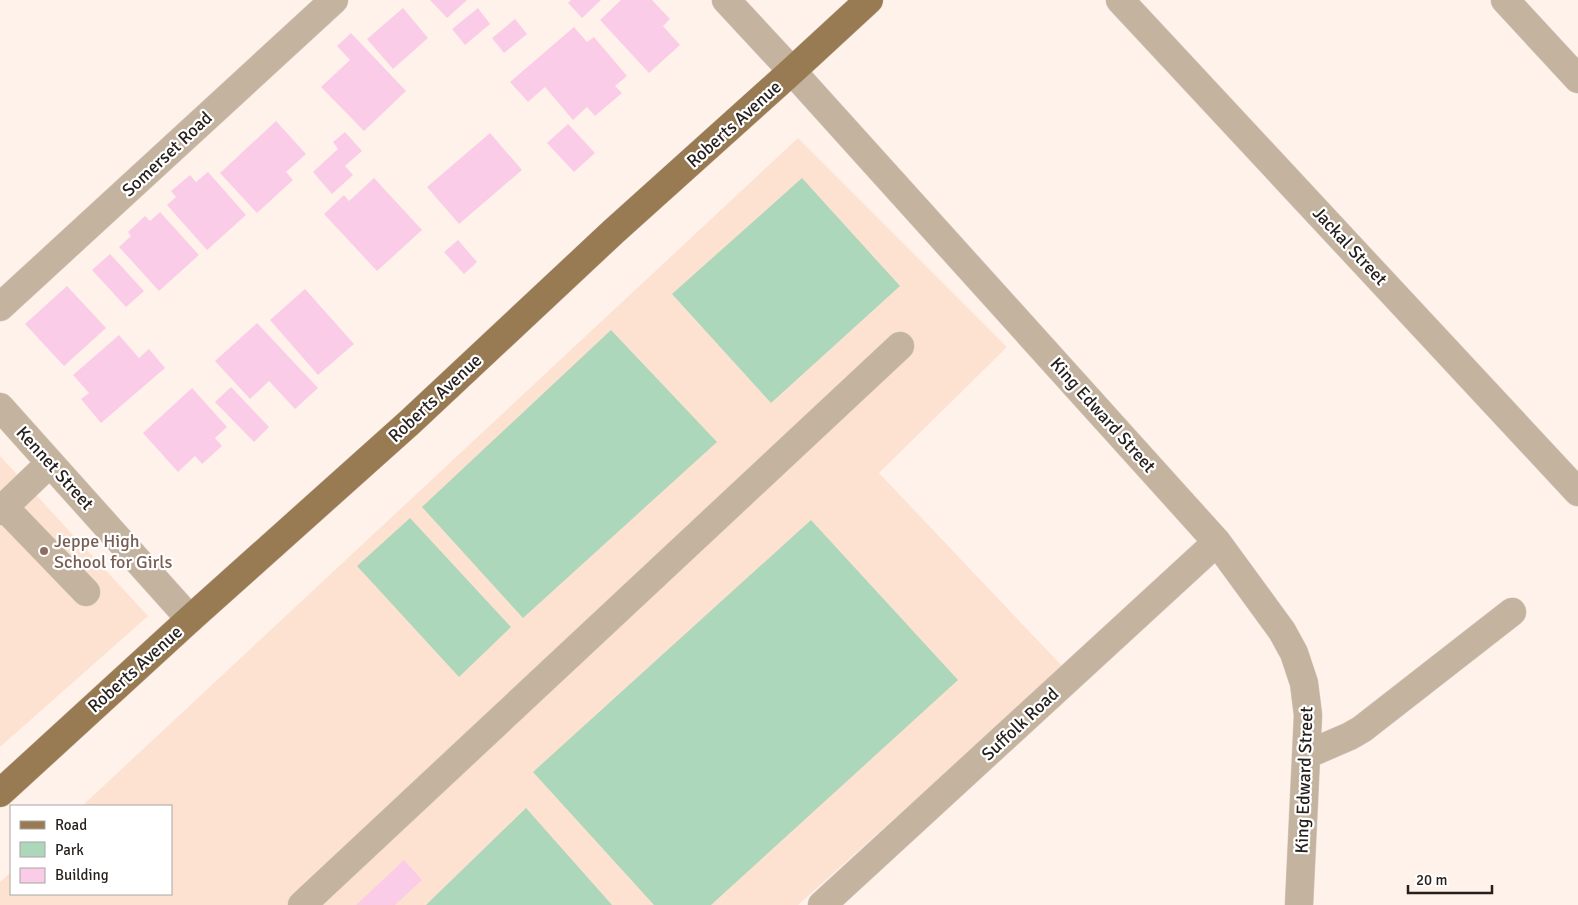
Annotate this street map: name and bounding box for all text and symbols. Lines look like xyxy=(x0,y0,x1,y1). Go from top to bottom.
street label: Roberts Avenue xyxy=(682,76,786,172)
street label: Somerset Road xyxy=(117,107,217,201)
street label: Jackal Street xyxy=(1308,202,1392,290)
street label: Roberts Avenue xyxy=(384,349,486,447)
street label: King Edward Street xyxy=(1046,353,1160,477)
street label: Kennet Street xyxy=(12,422,98,514)
place label: Jeppe High School for Girls xyxy=(54,530,172,573)
marker: Jeppe High School for Girls xyxy=(38,545,50,557)
street label: Roberts Avenue xyxy=(83,621,187,717)
street label: Suffolk Road xyxy=(977,683,1063,765)
street label: King Edward Street xyxy=(1290,706,1318,854)
legend xyxy=(10,805,172,895)
text: Road xyxy=(55,816,87,834)
text: Park xyxy=(55,841,84,859)
scale bar xyxy=(1408,862,1492,894)
text: Building xyxy=(55,866,109,884)
text: 20 m xyxy=(1416,871,1447,889)

